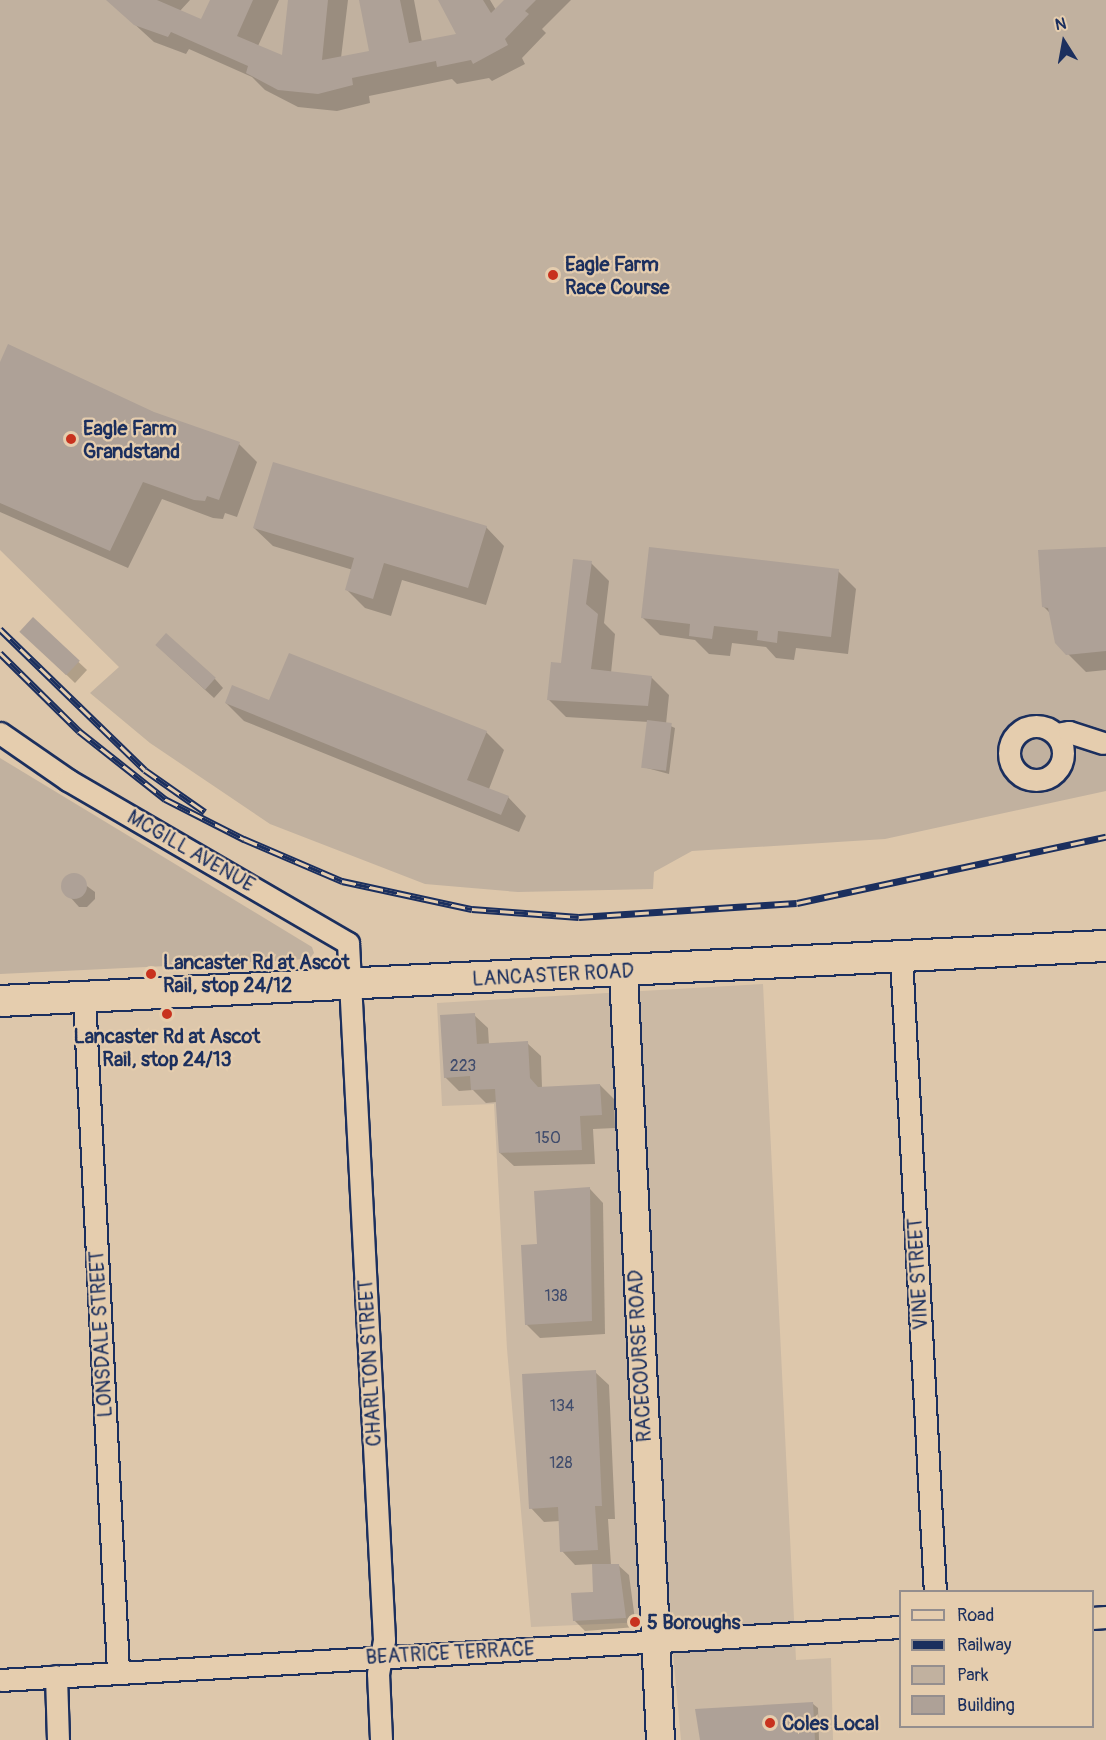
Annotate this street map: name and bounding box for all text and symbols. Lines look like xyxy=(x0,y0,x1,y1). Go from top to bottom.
north arrow xyxy=(1034,12,1094,72)
text: N xyxy=(1053,13,1068,35)
place label: Eagle Farm Race Course xyxy=(565,252,669,299)
marker: Eagle Farm Race Course xyxy=(546,268,560,282)
place label: Eagle Farm Grandstand xyxy=(83,416,180,463)
marker: Eagle Farm Grandstand xyxy=(64,432,78,446)
street label: MCGILL AVENUE xyxy=(123,805,259,897)
place label: Lancaster Rd at Ascot Rail, stop 24/12 xyxy=(163,951,350,998)
street label: LANCASTER ROAD xyxy=(471,959,635,991)
marker: Lancaster Rd at Ascot Rail, stop 24/12 xyxy=(144,967,158,981)
marker: Lancaster Rd at Ascot Rail, stop 24/13 xyxy=(160,1007,174,1021)
place label: Lancaster Rd at Ascot Rail, stop 24/13 xyxy=(74,1024,260,1071)
house number: 223 xyxy=(450,1056,476,1076)
house number: 150 xyxy=(535,1128,561,1148)
street label: VINE STREET xyxy=(903,1217,933,1331)
street label: LONSDALE STREET xyxy=(85,1250,117,1418)
street label: RACECOURSE ROAD xyxy=(624,1269,656,1443)
street label: CHARLTON STREET xyxy=(354,1279,386,1447)
house number: 138 xyxy=(544,1286,568,1306)
house number: 134 xyxy=(550,1396,574,1416)
house number: 128 xyxy=(549,1453,573,1473)
legend xyxy=(899,1590,1094,1728)
text: Road xyxy=(957,1604,994,1627)
place label: 5 Boroughs xyxy=(647,1610,740,1634)
marker: 5 Boroughs xyxy=(628,1615,642,1629)
text: Railway xyxy=(957,1634,1012,1657)
street label: BEATRICE TERRACE xyxy=(365,1637,535,1669)
text: Park xyxy=(957,1664,989,1687)
text: Building xyxy=(957,1694,1015,1717)
place label: Coles Local xyxy=(782,1711,879,1735)
marker: Coles Local xyxy=(763,1716,777,1730)

